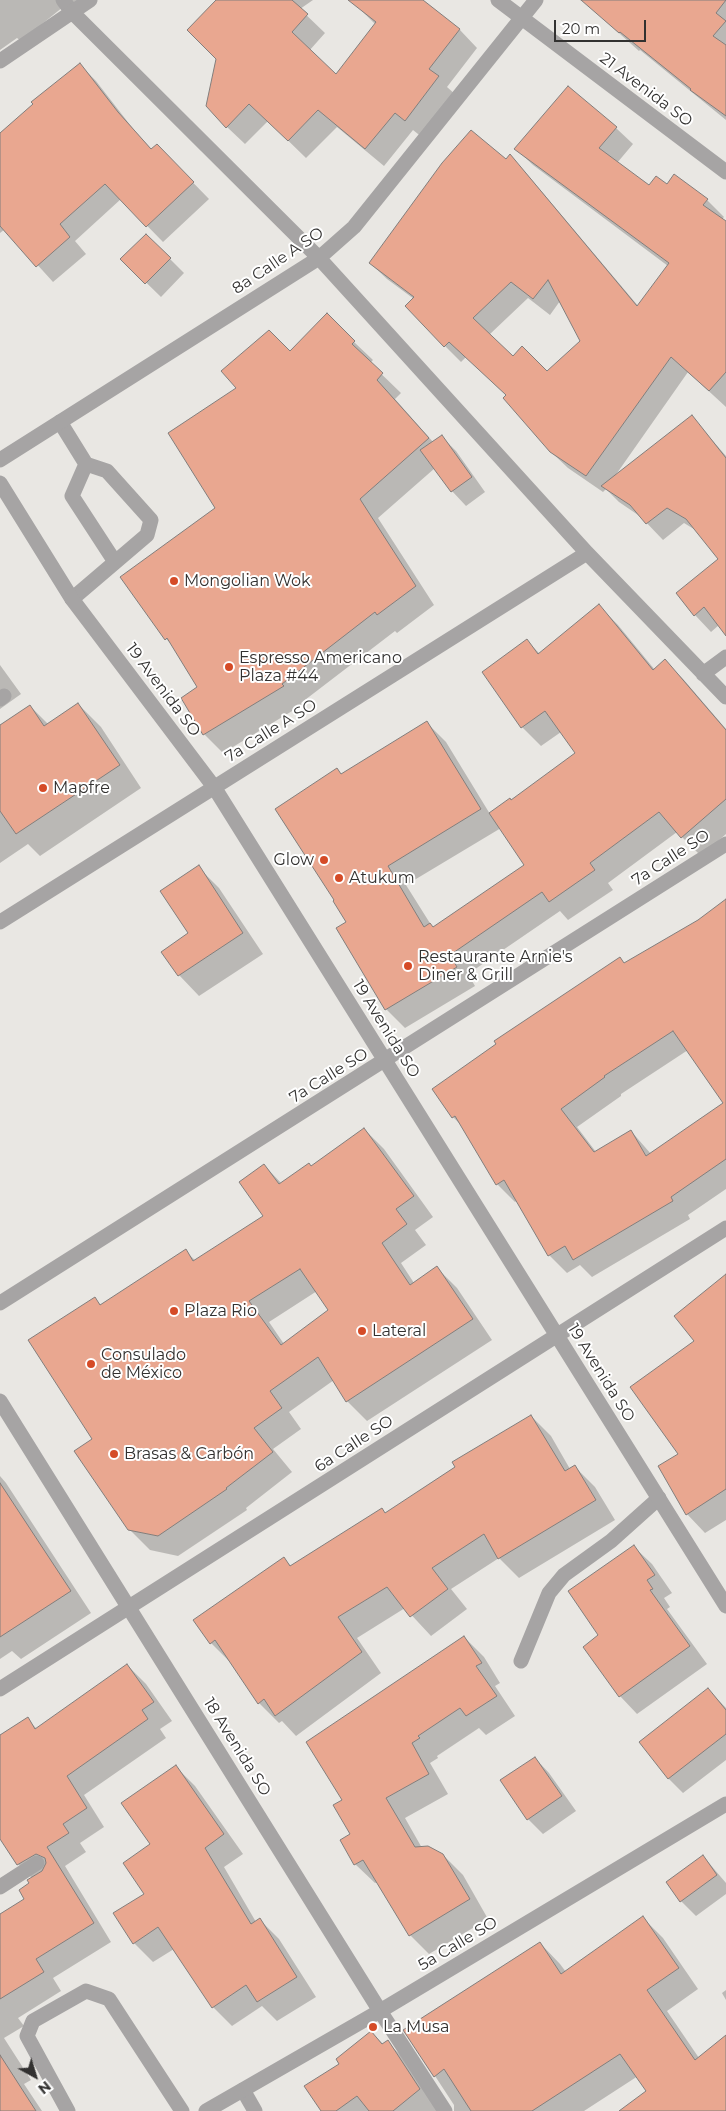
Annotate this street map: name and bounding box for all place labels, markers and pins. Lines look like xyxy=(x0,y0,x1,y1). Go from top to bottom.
place label: Mongolian Wok xyxy=(184,571,311,591)
marker: Mongolian Wok xyxy=(168,575,180,587)
place label: Espresso Americano Plaza #44 xyxy=(239,648,402,686)
marker: Espresso Americano Plaza #44 xyxy=(223,661,235,673)
place label: Mapfre xyxy=(53,778,110,798)
marker: Mapfre xyxy=(37,782,49,794)
place label: Glow xyxy=(273,850,314,870)
marker: Glow xyxy=(318,854,330,866)
place label: Atukum xyxy=(349,868,415,888)
marker: Atukum xyxy=(333,872,345,884)
place label: Restaurante Arnie's Diner & Grill xyxy=(418,947,573,985)
marker: Restaurante Arnie's Diner & Grill xyxy=(402,960,414,972)
place label: Plaza Rio xyxy=(184,1301,257,1321)
marker: Plaza Rio xyxy=(168,1305,180,1317)
place label: Lateral xyxy=(372,1321,426,1341)
marker: Lateral xyxy=(356,1325,368,1337)
place label: Consulado de México xyxy=(101,1345,186,1383)
marker: Consulado de México xyxy=(85,1358,97,1370)
place label: Brasas & Carbón xyxy=(124,1444,254,1464)
marker: Brasas & Carbón xyxy=(108,1448,120,1460)
place label: La Musa xyxy=(383,2017,449,2037)
marker: La Musa xyxy=(367,2021,379,2033)

